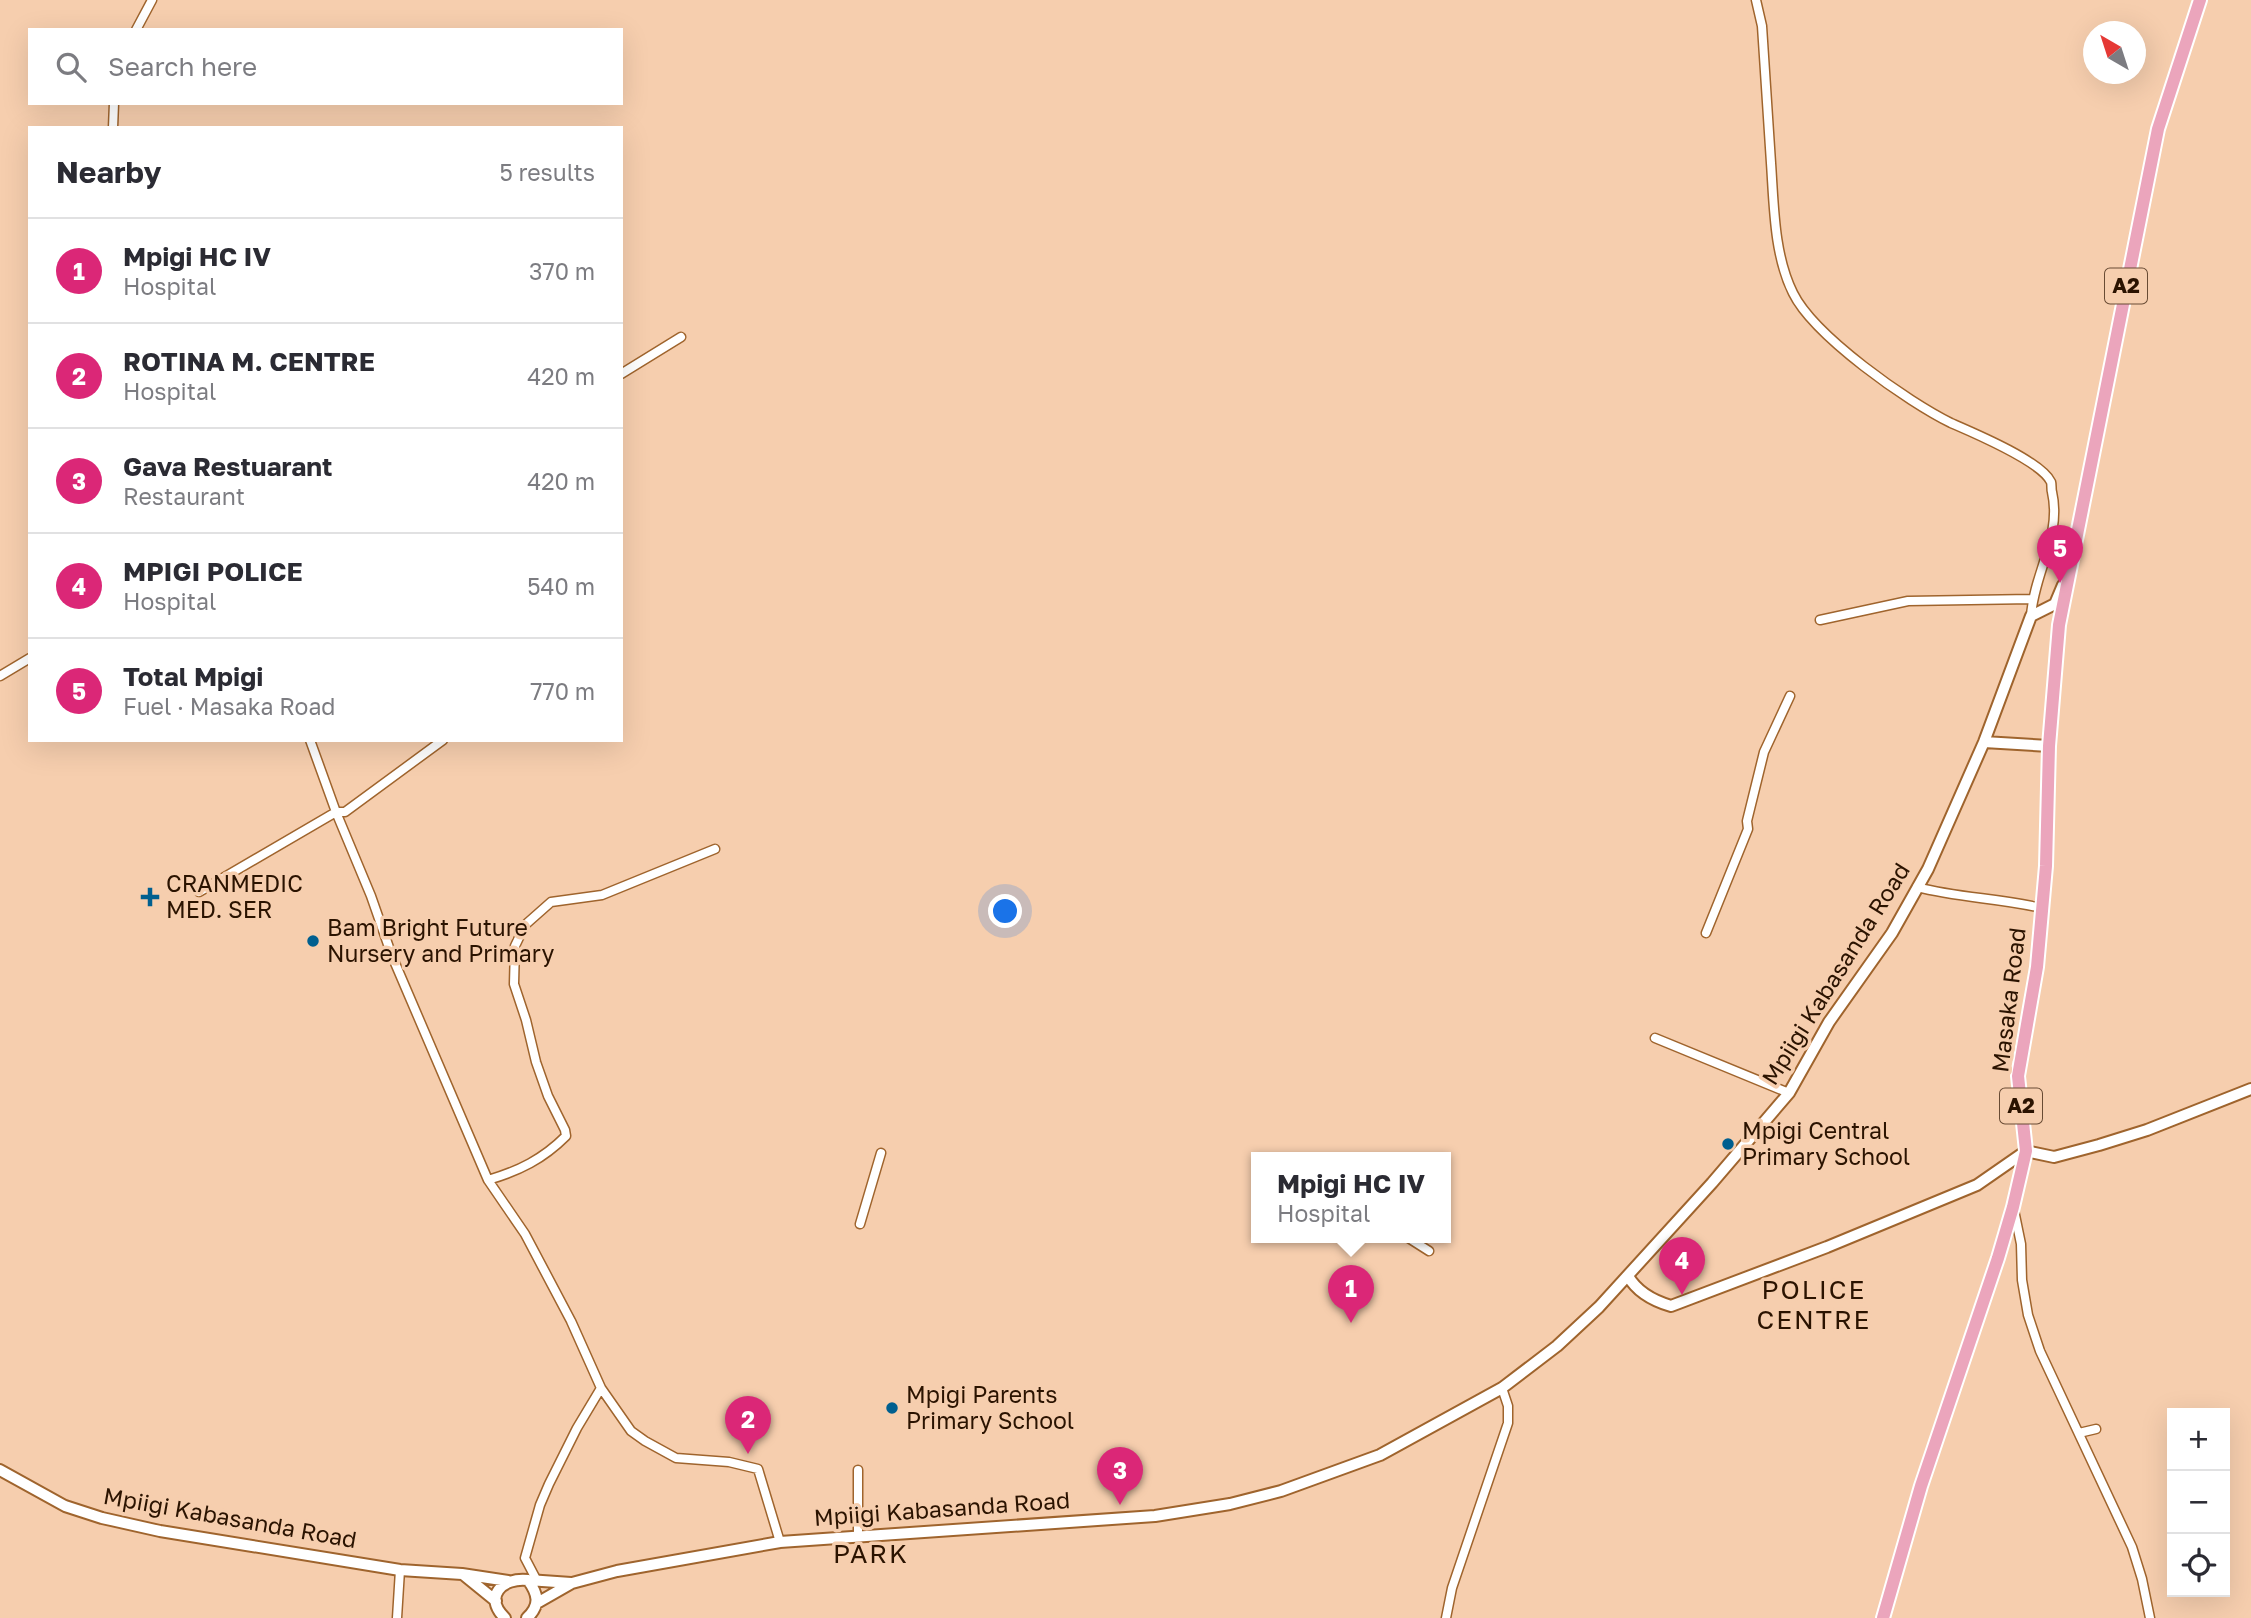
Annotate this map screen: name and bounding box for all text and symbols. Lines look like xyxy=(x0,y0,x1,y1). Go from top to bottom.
north arrow xyxy=(2083,21,2146,84)
search box xyxy=(28,28,623,105)
icon: search xyxy=(52,48,90,86)
text: Search here xyxy=(108,51,257,82)
text: Nearby xyxy=(56,154,161,190)
text: 5 results xyxy=(499,158,595,186)
text: Mpigi HC IV xyxy=(123,241,271,272)
text: 1 xyxy=(73,257,85,285)
text: 370 m xyxy=(529,257,595,285)
road number: A2 xyxy=(2105,268,2147,304)
text: Hospital xyxy=(123,272,216,300)
text: ROTINA M. CENTRE xyxy=(123,346,375,377)
text: 2 xyxy=(72,362,86,390)
text: 420 m xyxy=(527,362,595,390)
text: Hospital xyxy=(123,377,216,405)
text: Gava Restuarant xyxy=(123,451,332,482)
text: 3 xyxy=(72,467,86,495)
text: 420 m xyxy=(527,467,595,495)
text: Restaurant xyxy=(123,482,245,510)
pin: 5 xyxy=(2037,525,2083,583)
text: MPIGI POLICE xyxy=(123,556,303,587)
text: 4 xyxy=(72,572,86,600)
text: 540 m xyxy=(527,572,595,600)
text: Hospital xyxy=(123,587,216,615)
text: Total Mpigi xyxy=(123,661,263,692)
text: 5 xyxy=(72,677,86,705)
text: 770 m xyxy=(530,677,595,705)
text: Fuel · Masaka Road xyxy=(123,692,336,720)
street label: Mpiigi Kabasanda Road xyxy=(1755,857,1915,1090)
place label: CRANMEDIC MED. SER xyxy=(166,869,303,923)
marker: CRANMEDIC MED. SER xyxy=(140,887,160,907)
your location xyxy=(988,894,1022,928)
place label: Bam Bright Future Nursery and Primary xyxy=(327,913,554,967)
street label: Masaka Road xyxy=(1985,926,2031,1074)
marker: Bam Bright Future Nursery and Primary xyxy=(305,933,321,949)
road number: A2 xyxy=(2000,1088,2042,1124)
place label: Mpigi Central Primary School xyxy=(1742,1116,1910,1170)
marker: Mpigi Central Primary School xyxy=(1720,1136,1736,1152)
popup xyxy=(1251,1152,1451,1243)
text: Mpigi HC IV xyxy=(1277,1168,1425,1199)
text: Hospital xyxy=(1277,1199,1370,1227)
pin: 4 xyxy=(1659,1237,1705,1295)
pin: 1 xyxy=(1328,1265,1374,1323)
district label: POLICE CENTRE xyxy=(1757,1274,1871,1335)
place label: Mpigi Parents Primary School xyxy=(906,1380,1074,1434)
pin: 2 xyxy=(725,1396,771,1454)
marker: Mpigi Parents Primary School xyxy=(884,1400,900,1416)
map controls xyxy=(2167,1408,2230,1597)
button: + xyxy=(2167,1408,2230,1471)
pin: 3 xyxy=(1097,1447,1143,1505)
button: − xyxy=(2167,1471,2230,1534)
street label: Mpiigi Kabasanda Road xyxy=(101,1481,359,1553)
street label: Mpiigi Kabasanda Road xyxy=(813,1485,1071,1531)
button: locate xyxy=(2167,1534,2230,1597)
district label: PARK xyxy=(833,1538,909,1569)

